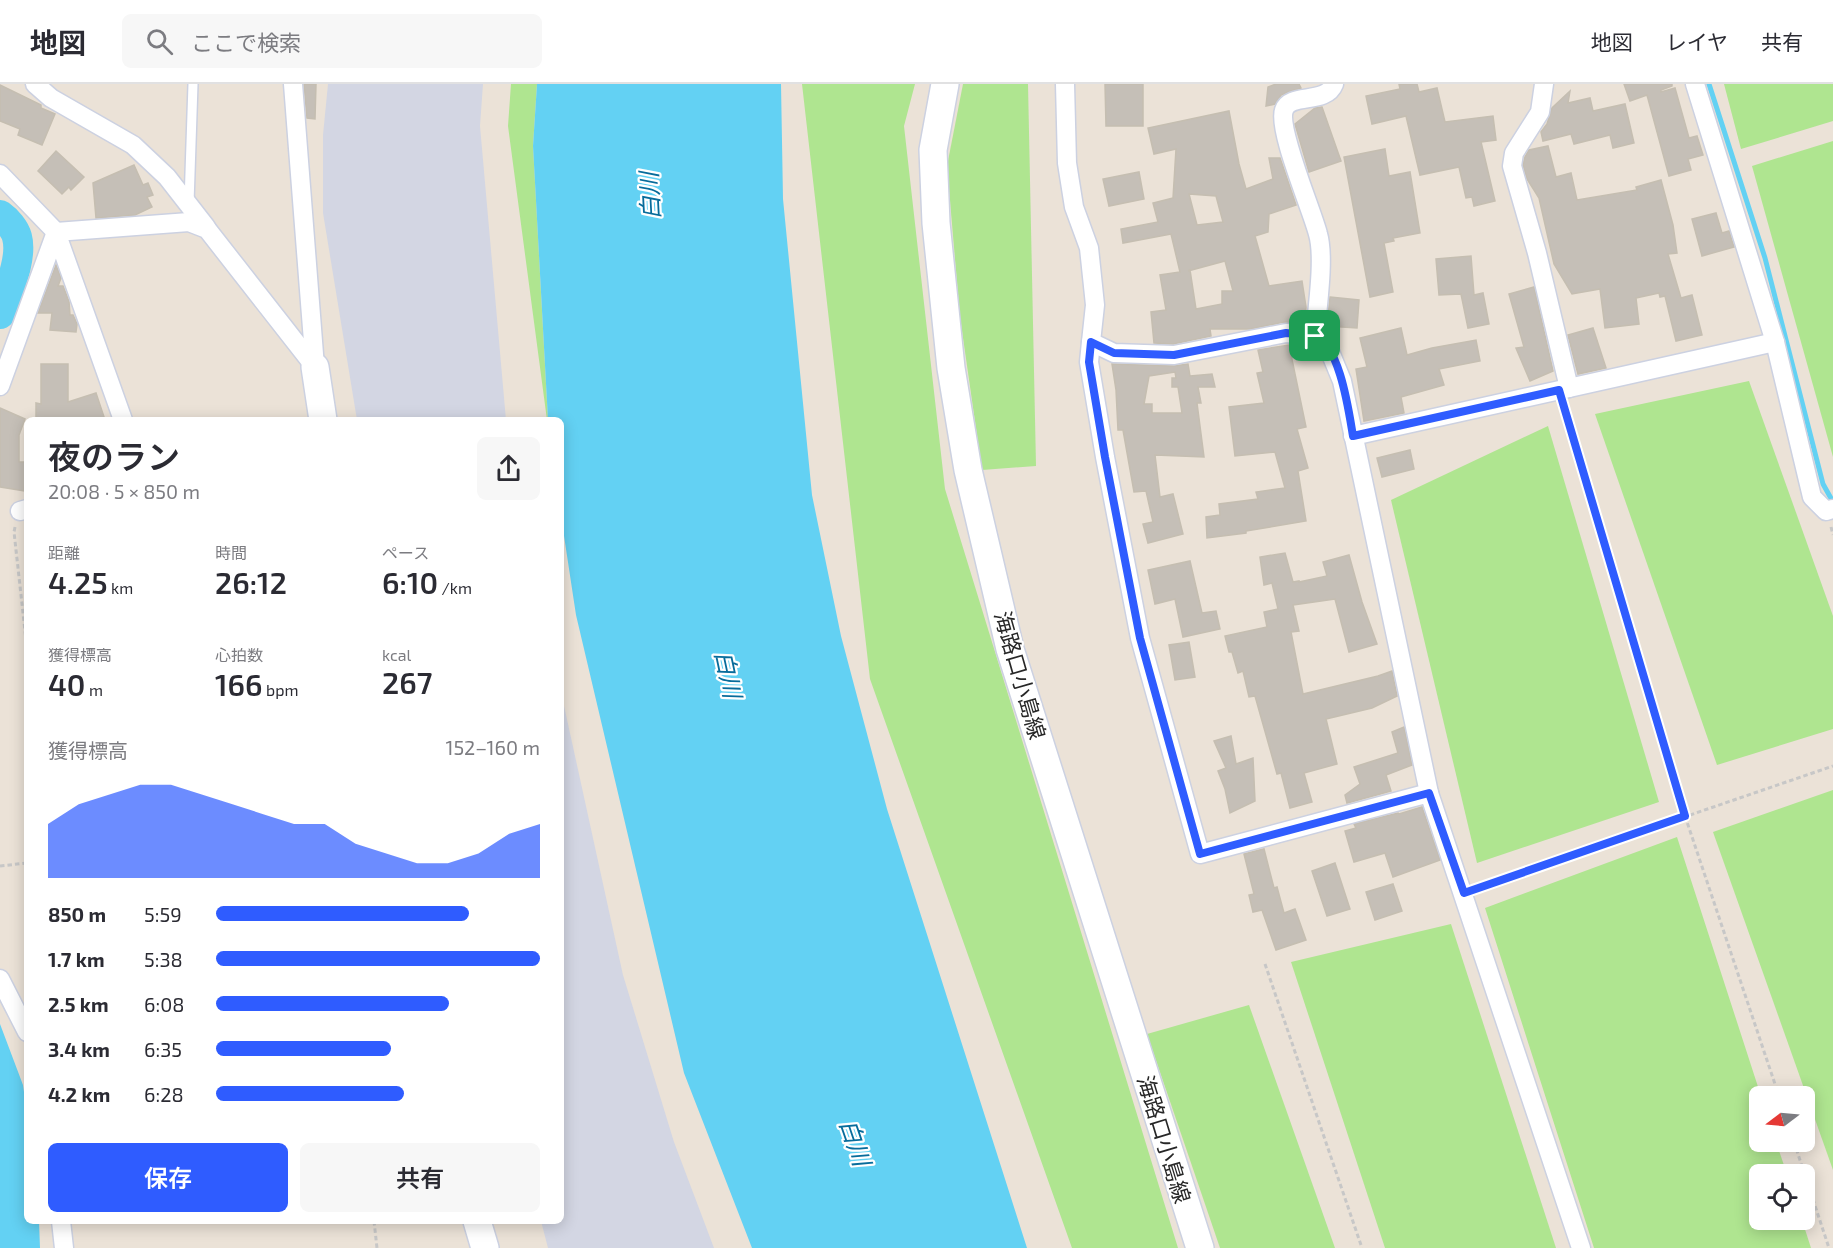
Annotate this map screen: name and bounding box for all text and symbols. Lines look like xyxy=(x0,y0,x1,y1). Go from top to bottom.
search box xyxy=(122,14,542,68)
text: 地図 xyxy=(30,25,86,59)
icon: search xyxy=(143,25,176,58)
text: ここで検索 xyxy=(191,29,301,55)
text: 地図 xyxy=(1591,29,1633,54)
text: レイヤ xyxy=(1666,29,1728,54)
text: 共有 xyxy=(1761,29,1803,54)
water label: 白川 xyxy=(633,168,665,221)
pin xyxy=(1289,310,1340,361)
icon: arrive xyxy=(1298,319,1331,352)
text: 夜のラン xyxy=(48,436,180,476)
button: share xyxy=(477,437,540,500)
text: 20:08 · 5 × 850 m xyxy=(48,479,200,503)
text: 距離 xyxy=(48,543,80,562)
text: 時間 xyxy=(215,543,247,562)
text: ペース xyxy=(382,543,429,562)
text: 4.25 xyxy=(48,564,108,600)
text: 26:12 xyxy=(215,564,287,600)
text: 6:10 xyxy=(382,564,438,600)
text: km xyxy=(108,578,133,597)
text: /km xyxy=(438,578,472,597)
street label: 海路口小島線 xyxy=(990,608,1052,742)
text: 獲得標高 xyxy=(48,645,112,664)
text: 心拍数 xyxy=(215,645,263,664)
text: kcal xyxy=(382,645,411,664)
water label: 白川 xyxy=(710,648,749,703)
text: 267 xyxy=(382,664,432,700)
text: 40 xyxy=(48,666,85,702)
text: 166 xyxy=(215,666,262,702)
text: m xyxy=(85,680,103,699)
text: bpm xyxy=(262,680,298,699)
text: 152–160 m xyxy=(445,735,540,759)
text: 獲得標高 xyxy=(48,738,128,762)
text: 850 m xyxy=(48,902,106,926)
text: 5:59 xyxy=(144,902,182,926)
text: 1.7 km xyxy=(48,947,105,971)
text: 5:38 xyxy=(144,947,183,971)
text: 2.5 km xyxy=(48,992,109,1016)
text: 6:08 xyxy=(144,992,184,1016)
text: 3.4 km xyxy=(48,1037,110,1061)
text: 6:35 xyxy=(144,1037,182,1061)
street label: 海路口小島線 xyxy=(1133,1072,1197,1206)
text: 4.2 km xyxy=(48,1082,110,1106)
text: 6:28 xyxy=(144,1082,184,1106)
north arrow xyxy=(1749,1086,1815,1152)
map controls xyxy=(1749,1086,1815,1230)
water label: 白川 xyxy=(834,1115,879,1172)
button: 保存 xyxy=(48,1143,288,1212)
button: 共有 xyxy=(300,1143,540,1212)
button: locate xyxy=(1749,1164,1815,1230)

